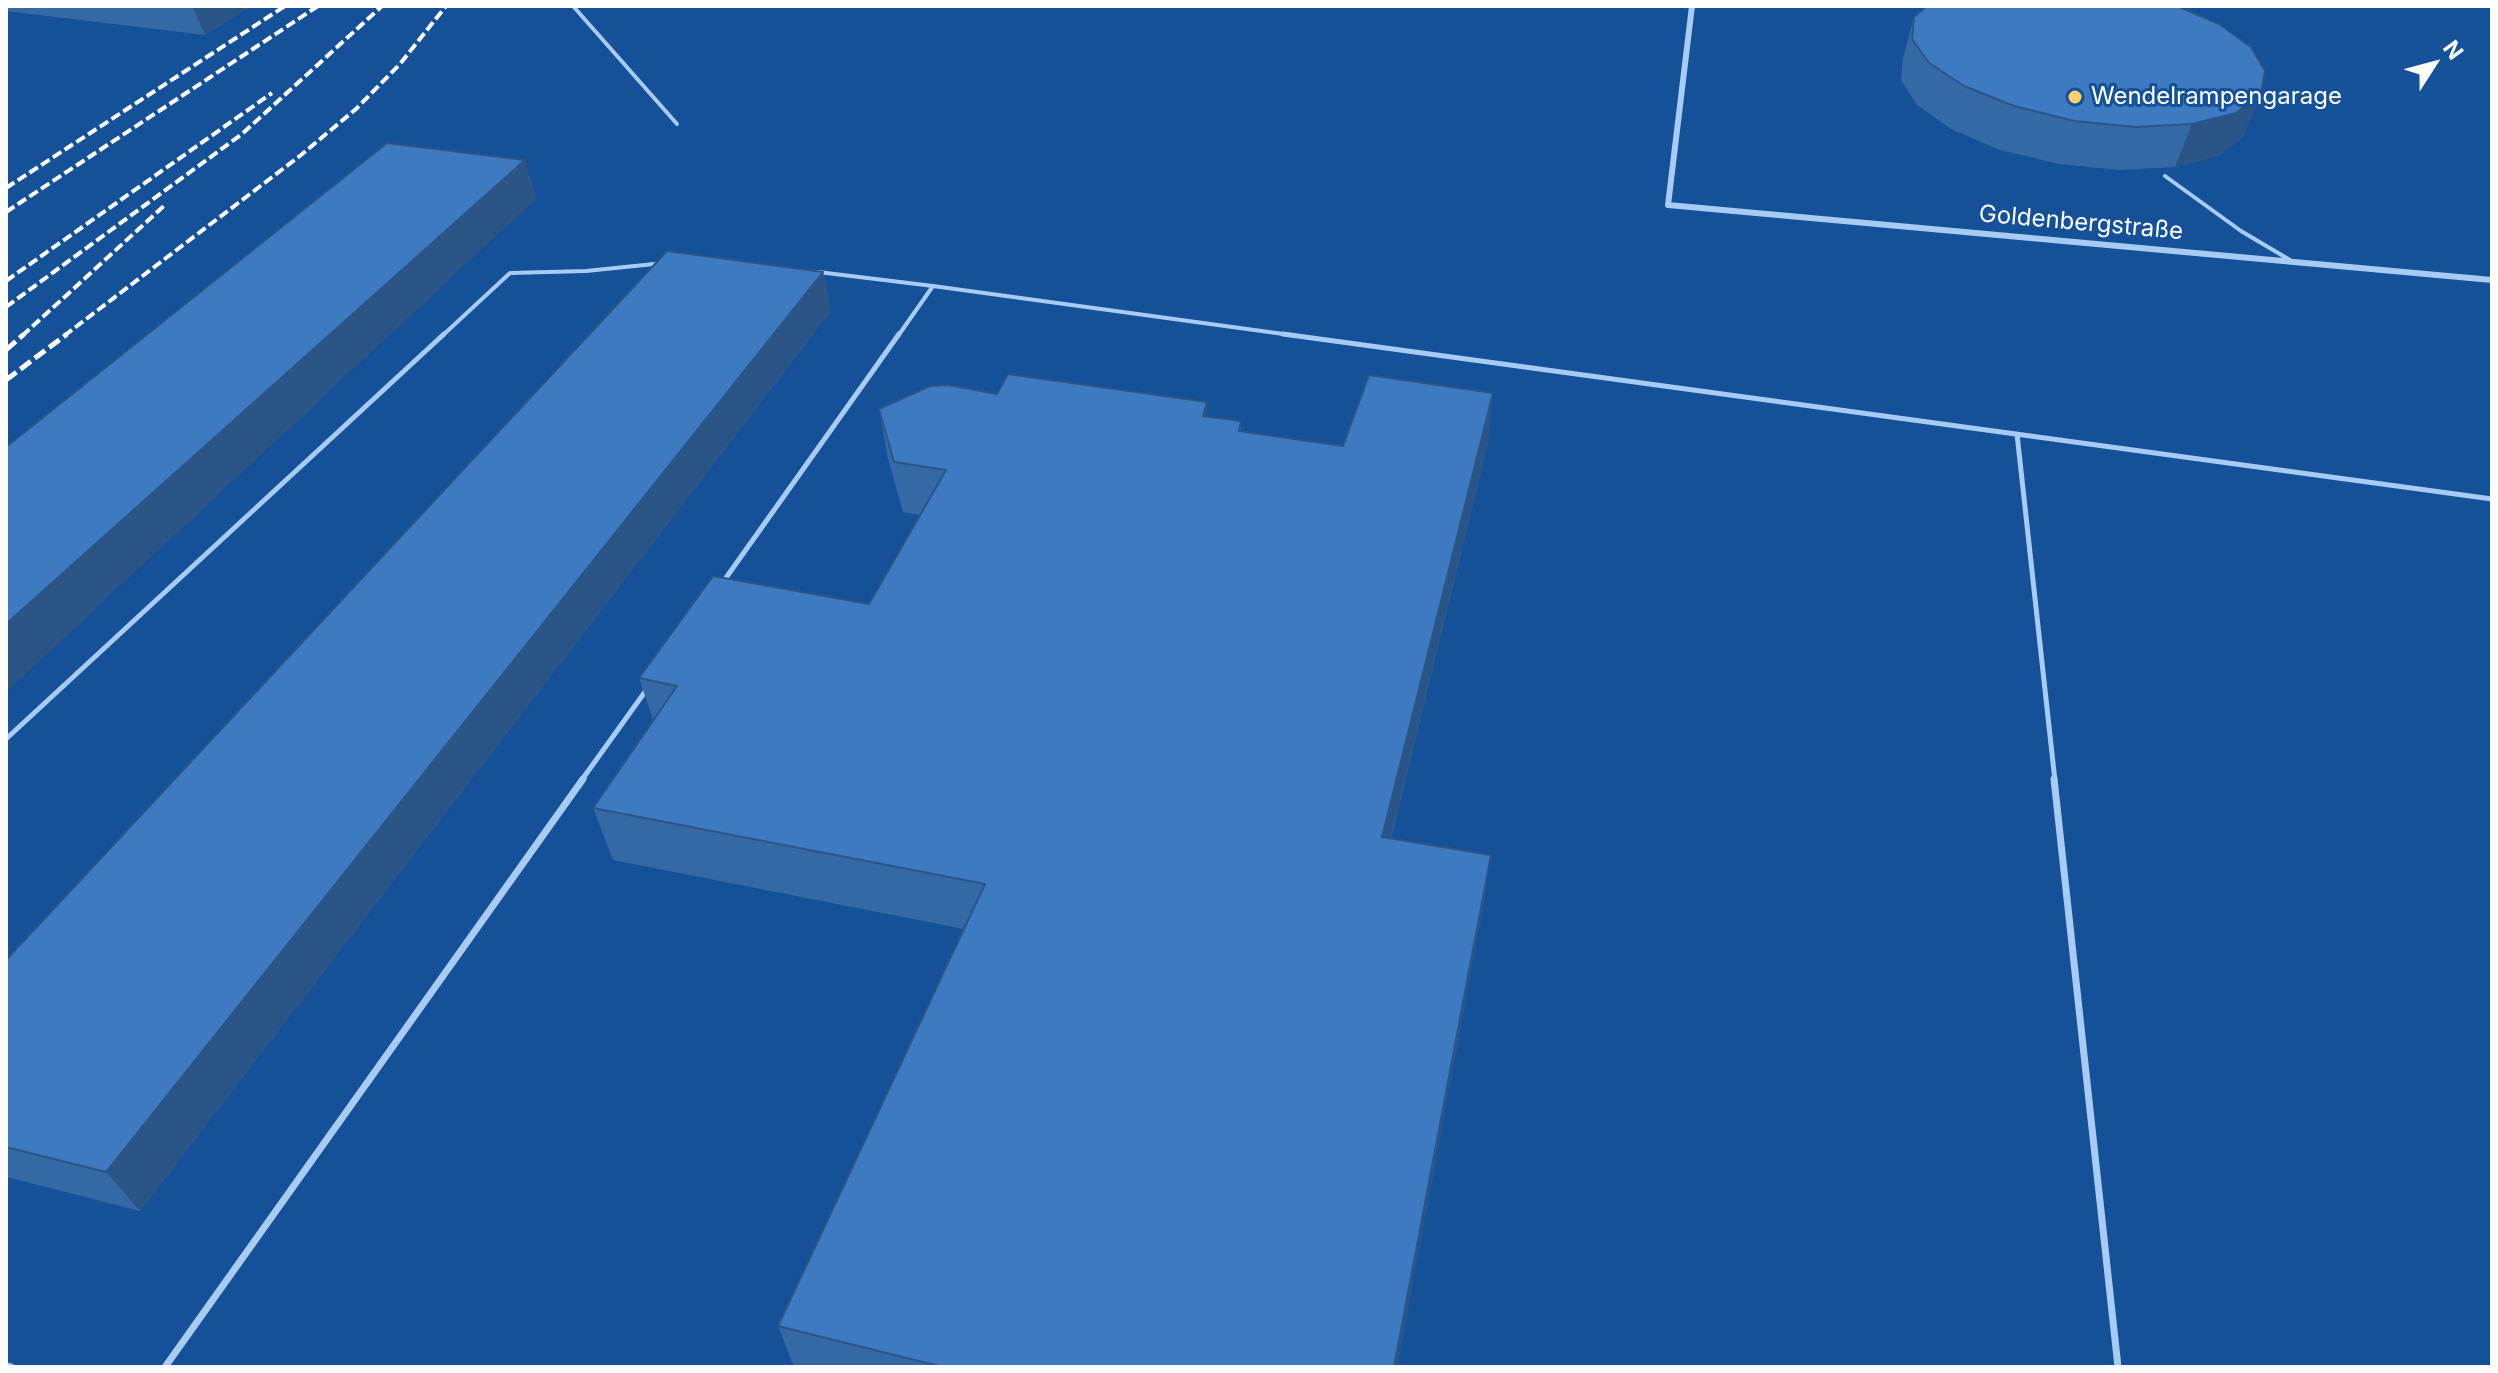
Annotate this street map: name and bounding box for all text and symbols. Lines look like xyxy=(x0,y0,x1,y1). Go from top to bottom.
north arrow xyxy=(2394,24,2474,104)
text: N xyxy=(2438,35,2469,64)
place label: Wendelrampengarage xyxy=(2091,83,2342,111)
marker: Wendelrampengarage xyxy=(2066,88,2084,106)
street label: Goldenbergstraße xyxy=(1978,200,2184,246)

